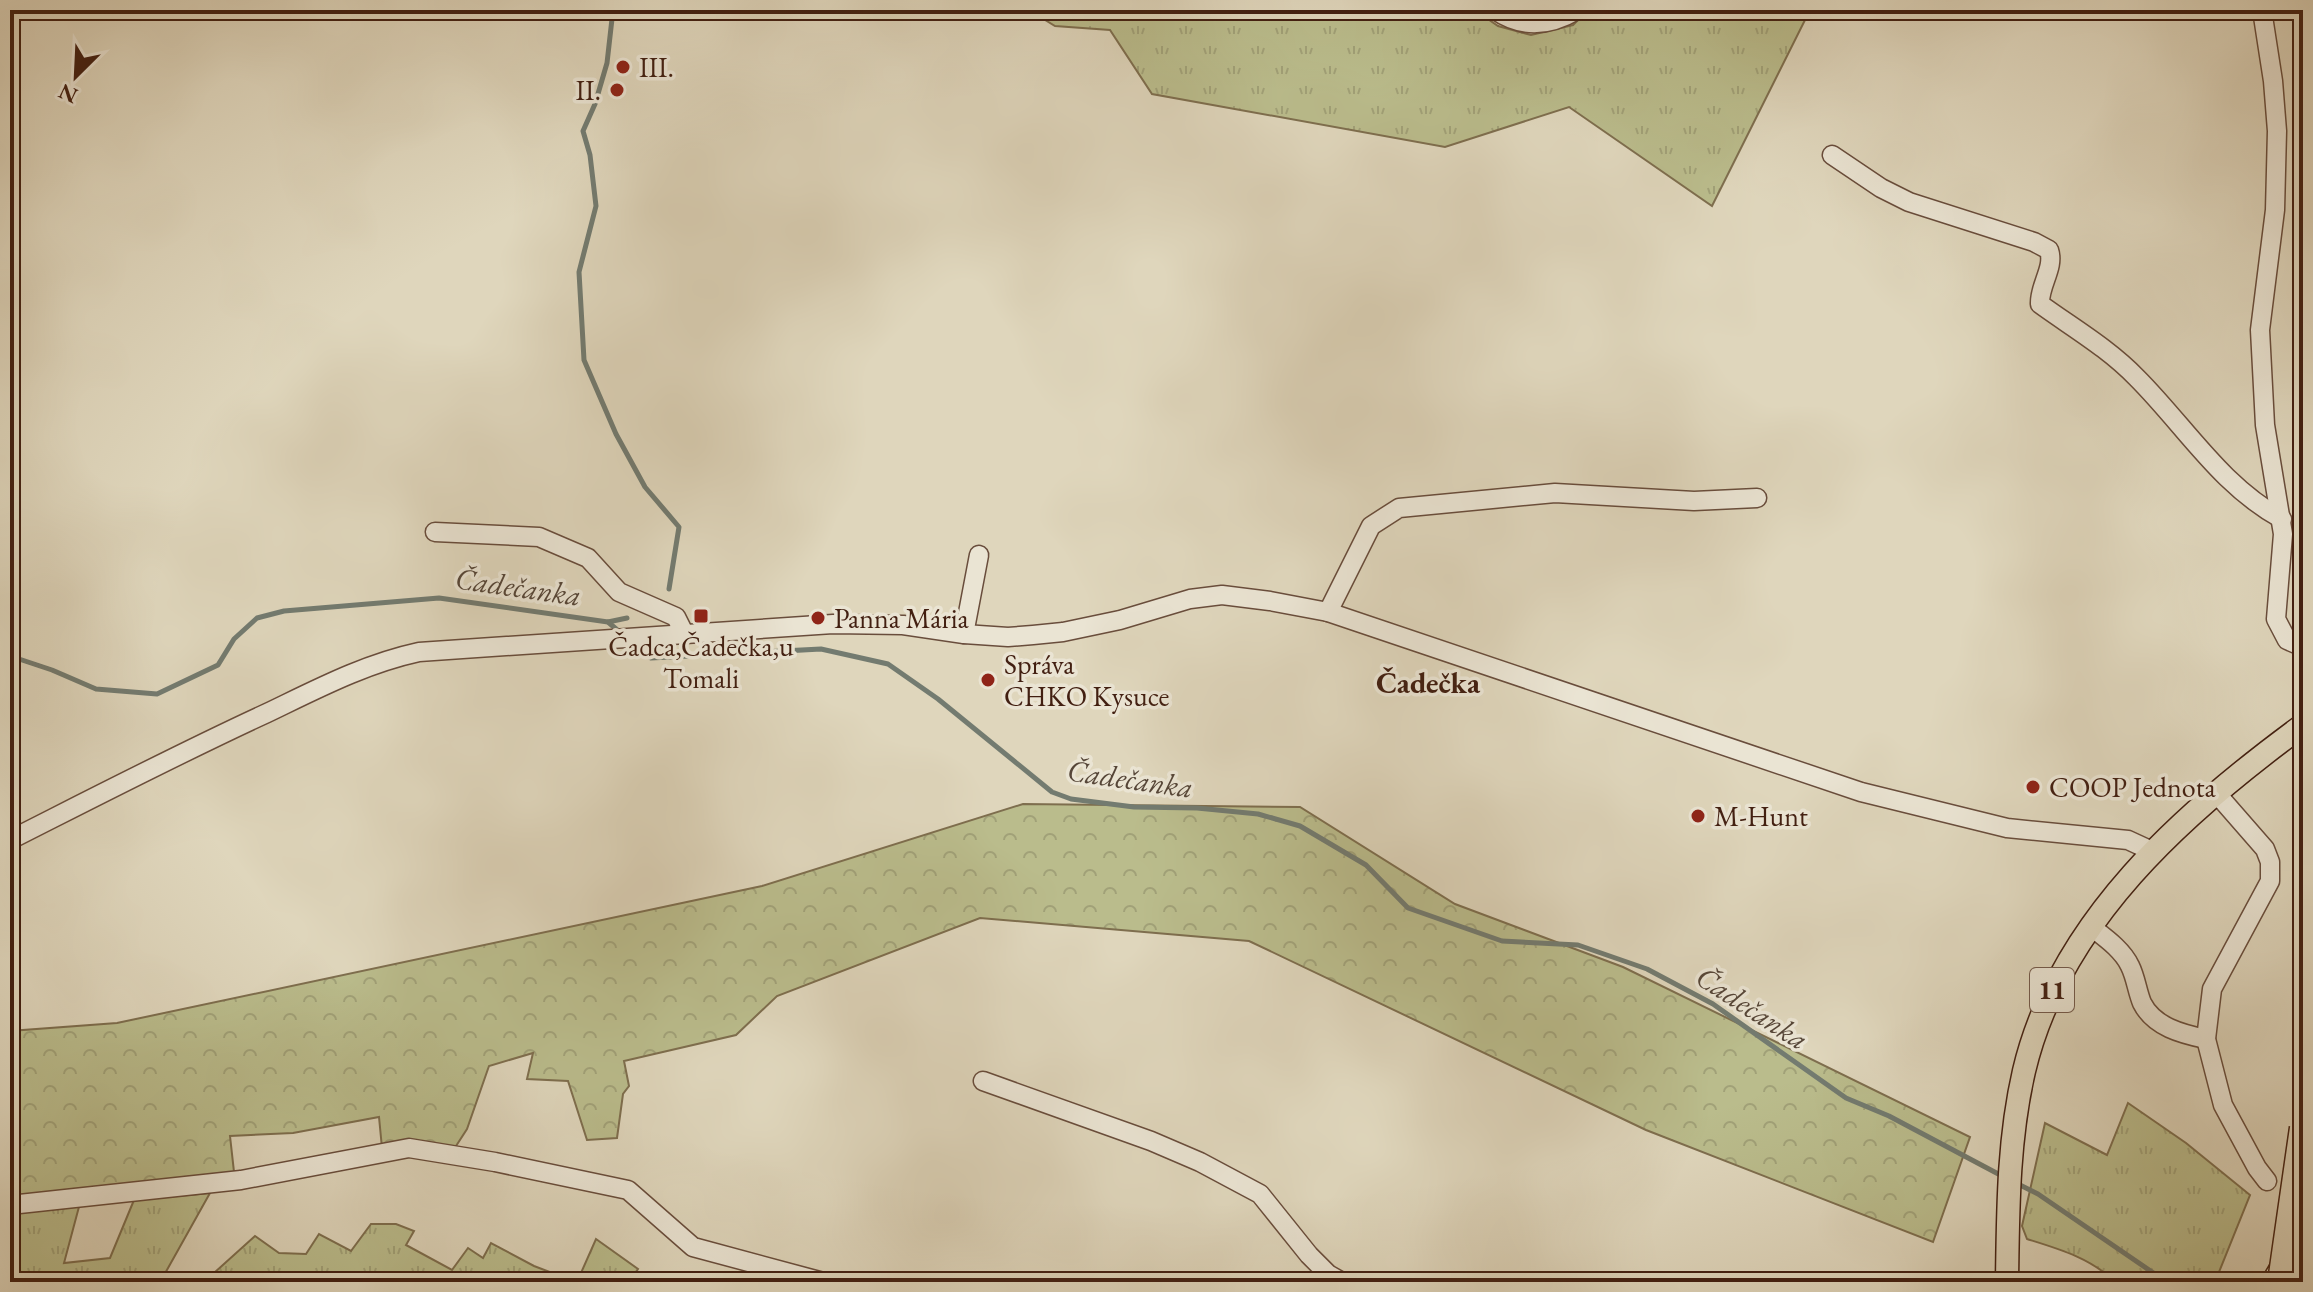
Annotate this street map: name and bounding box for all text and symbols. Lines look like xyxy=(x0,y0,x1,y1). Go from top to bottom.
north arrow xyxy=(36,36,116,116)
place label: III. xyxy=(639,49,674,85)
marker: III. xyxy=(614,58,632,76)
place label: II. xyxy=(576,72,601,108)
text: N xyxy=(54,77,82,111)
marker: II. xyxy=(608,81,626,99)
water label: Čadečanka xyxy=(453,558,583,615)
place label: Panna Mária xyxy=(834,600,970,636)
marker: Čadca,Čadečka,u Tomali xyxy=(692,607,710,625)
marker: Panna Mária xyxy=(809,609,827,627)
place label: Čadca,Čadečka,u Tomali xyxy=(608,628,794,696)
place label: Správa CHKO Kysuce xyxy=(1004,646,1170,714)
district label: Čadečka xyxy=(1376,663,1481,702)
marker: Správa CHKO Kysuce xyxy=(979,671,997,689)
water label: Čadečanka xyxy=(1065,750,1195,807)
place label: COOP Jednota xyxy=(2049,769,2216,805)
marker: COOP Jednota xyxy=(2024,778,2042,796)
place label: M-Hunt xyxy=(1714,798,1808,834)
marker: M-Hunt xyxy=(1689,807,1707,825)
water label: Čadečanka xyxy=(1689,957,1816,1058)
road number: 11 xyxy=(2030,968,2074,1012)

